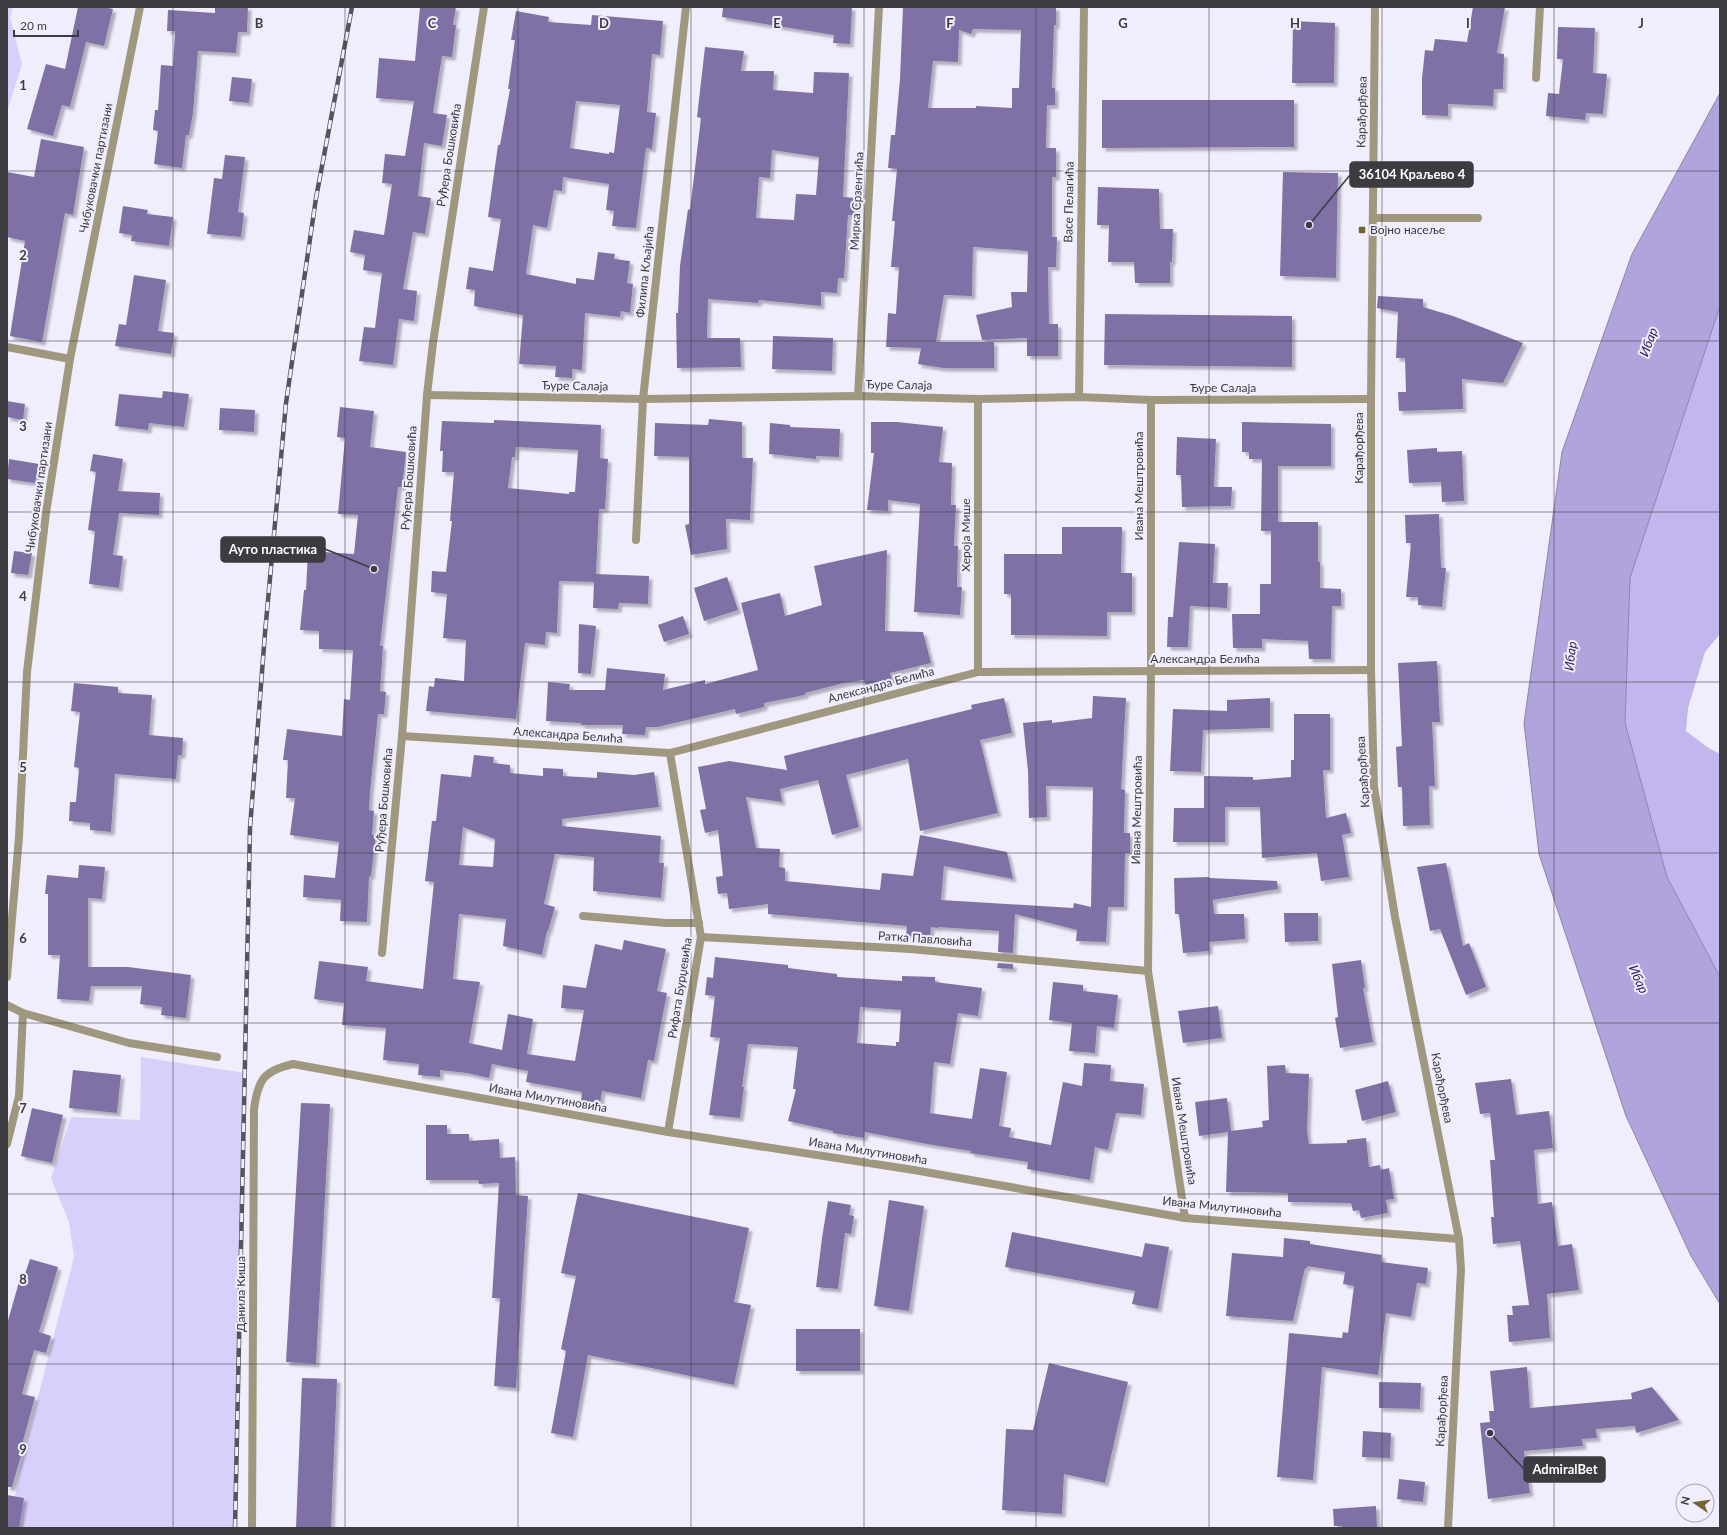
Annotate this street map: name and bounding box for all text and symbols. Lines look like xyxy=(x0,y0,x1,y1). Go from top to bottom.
scale bar xyxy=(14,12,78,38)
text: B xyxy=(255,15,264,31)
text: C xyxy=(428,15,437,31)
text: D xyxy=(599,15,609,31)
text: E xyxy=(773,15,781,31)
text: F xyxy=(946,15,954,31)
text: G xyxy=(1118,15,1128,31)
text: H xyxy=(1290,15,1300,31)
text: I xyxy=(1466,15,1470,31)
text: J xyxy=(1638,15,1644,31)
text: 20 m xyxy=(20,18,47,33)
street label: Карађорђева xyxy=(1353,76,1370,148)
text: 1 xyxy=(19,77,27,93)
street label: Чибуковачки партизани xyxy=(76,102,115,234)
street label: Руђера Бошковића xyxy=(433,102,464,208)
street label: Мирка Срзентића xyxy=(846,151,867,251)
street label: Васе Пелагића xyxy=(1060,161,1077,243)
callout: 36104 Краљево 4 xyxy=(1350,162,1473,187)
text: 36104 Краљево 4 xyxy=(1359,166,1466,182)
place label: Војно насеље xyxy=(1370,222,1445,237)
street label: Филипа Кљајића xyxy=(632,225,657,319)
marker: Војно насеље xyxy=(1357,225,1367,235)
text: 2 xyxy=(19,247,27,263)
water label: Ибар xyxy=(1635,325,1661,359)
street label: Ђуре Салаја xyxy=(866,376,932,393)
street label: Ђуре Салаја xyxy=(542,377,608,394)
street label: Ђуре Салаја xyxy=(1190,380,1256,395)
street label: Карађорђева xyxy=(1351,412,1366,484)
text: 3 xyxy=(19,418,27,434)
street label: Чибуковачки партизани xyxy=(22,420,55,553)
street label: Руђера Бошковића xyxy=(397,425,420,531)
street label: Ивана Мештровића xyxy=(1131,431,1146,541)
street label: Хероја Мише xyxy=(958,498,973,572)
callout: Ауто пластика xyxy=(221,537,325,562)
text: Ауто пластика xyxy=(228,541,317,557)
text: 4 xyxy=(19,588,27,604)
water label: Ибар xyxy=(1560,640,1580,672)
street label: Александра Белића xyxy=(1150,651,1260,666)
street label: Александра Белића xyxy=(826,663,936,706)
street label: Александра Белића xyxy=(513,723,623,746)
street label: Карађорђева xyxy=(1353,736,1372,808)
street label: Руђера Бошковића xyxy=(371,747,396,853)
street label: Ивана Мештровића xyxy=(1128,755,1145,865)
text: 5 xyxy=(19,759,27,775)
street label: Ратка Павловића xyxy=(878,928,973,949)
text: 6 xyxy=(19,930,27,946)
street label: Рифата Бурџевића xyxy=(664,936,695,1039)
water label: Ибар xyxy=(1626,962,1652,996)
street label: Карађорђева xyxy=(1428,1051,1457,1125)
street label: Ивана Мештровића xyxy=(1169,1076,1200,1186)
street label: Ивана Милутиновића xyxy=(488,1080,609,1115)
text: 7 xyxy=(19,1100,27,1116)
street label: Ивана Милутиновића xyxy=(808,1134,929,1167)
street label: Ивана Милутиновића xyxy=(1162,1193,1283,1220)
street label: Данила Киша xyxy=(233,1256,248,1332)
text: 8 xyxy=(19,1271,27,1287)
street label: Карађорђева xyxy=(1432,1375,1451,1447)
text: 9 xyxy=(19,1441,27,1457)
callout: AdmiralBet xyxy=(1524,1457,1605,1482)
text: AdmiralBet xyxy=(1531,1461,1598,1477)
north arrow xyxy=(1675,1483,1715,1523)
text: N xyxy=(1677,1495,1692,1506)

